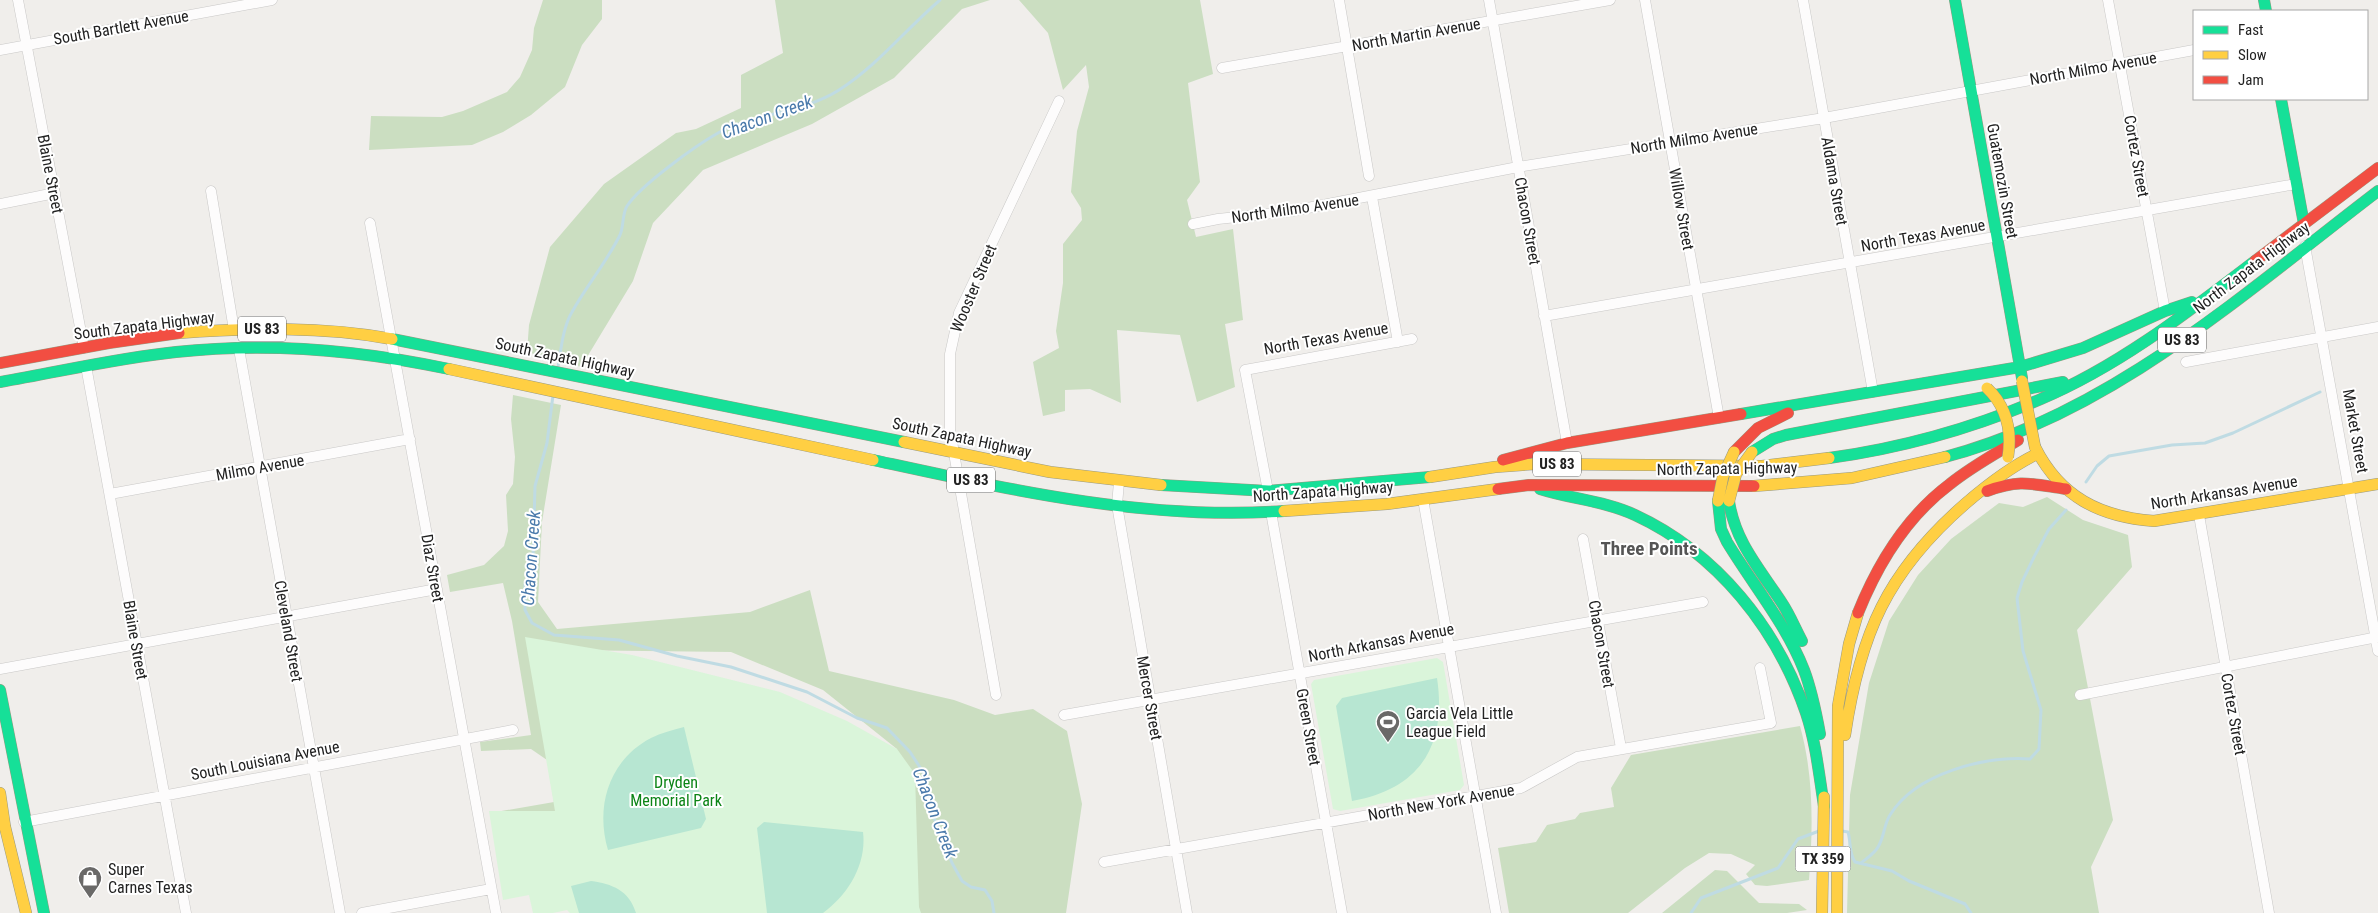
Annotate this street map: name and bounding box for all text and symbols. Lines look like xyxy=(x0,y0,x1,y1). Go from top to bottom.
street label: South Bartlett Avenue xyxy=(52,6,190,49)
legend xyxy=(2193,10,2368,100)
street label: North Martin Avenue xyxy=(1350,14,1482,55)
text: Fast xyxy=(2238,21,2263,39)
text: Slow xyxy=(2238,46,2267,64)
street label: North Milmo Avenue xyxy=(2028,48,2158,89)
text: Jam xyxy=(2238,71,2264,89)
water label: Chacon Creek xyxy=(718,90,816,143)
street label: Cortez Street xyxy=(2120,114,2153,199)
street label: North Milmo Avenue xyxy=(1629,119,1759,158)
street label: Guatemozin Street xyxy=(1983,122,2022,240)
street label: Blaine Street xyxy=(34,133,68,216)
street label: Aldama Street xyxy=(1817,135,1852,227)
street label: Willow Street xyxy=(1665,167,1698,252)
street label: Chacon Street xyxy=(1510,176,1545,267)
street label: North Milmo Avenue xyxy=(1230,190,1360,227)
street label: North Texas Avenue xyxy=(1859,215,1987,256)
street label: North Zapata Highway xyxy=(2189,217,2314,317)
street label: Wooster Street xyxy=(946,241,1001,335)
street label: South Zapata Highway xyxy=(73,307,216,344)
road number: US 83 xyxy=(238,316,286,342)
street label: North Texas Avenue xyxy=(1262,318,1390,359)
road number: US 83 xyxy=(2158,328,2206,352)
street label: South Zapata Highway xyxy=(494,333,636,382)
street label: Market Street xyxy=(2339,388,2372,475)
street label: South Zapata Highway xyxy=(891,413,1033,462)
street label: Milmo Avenue xyxy=(214,450,306,485)
road number: US 83 xyxy=(1533,452,1581,476)
street label: North Zapata Highway xyxy=(1656,458,1798,479)
road number: US 83 xyxy=(947,468,995,492)
street label: North Arkansas Avenue xyxy=(2149,472,2299,513)
street label: North Zapata Highway xyxy=(1252,477,1394,506)
water label: Chacon Creek xyxy=(517,509,544,606)
street label: Diaz Street xyxy=(417,533,448,604)
district label: Three Points xyxy=(1600,537,1698,560)
street label: Cleveland Street xyxy=(270,579,307,684)
street label: Blaine Street xyxy=(119,599,152,681)
street label: Chacon Street xyxy=(1584,599,1619,690)
street label: North Arkansas Avenue xyxy=(1307,619,1456,666)
street label: Mercer Street xyxy=(1133,654,1166,742)
street label: Cortez Street xyxy=(2217,672,2250,757)
street label: Green Street xyxy=(1292,687,1325,767)
place label: Garcia Vela Little League Field xyxy=(1406,704,1513,741)
sports icon: Garcia Vela Little League Field xyxy=(1375,709,1401,743)
street label: South Louisiana Avenue xyxy=(189,737,341,784)
water label: Chacon Creek xyxy=(909,765,963,862)
park label: Dryden Memorial Park xyxy=(630,773,723,810)
street label: North New York Avenue xyxy=(1366,780,1516,825)
road number: TX 359 xyxy=(1796,846,1850,872)
place label: Super Carnes Texas xyxy=(108,860,193,897)
shop icon: Super Carnes Texas xyxy=(77,865,103,899)

